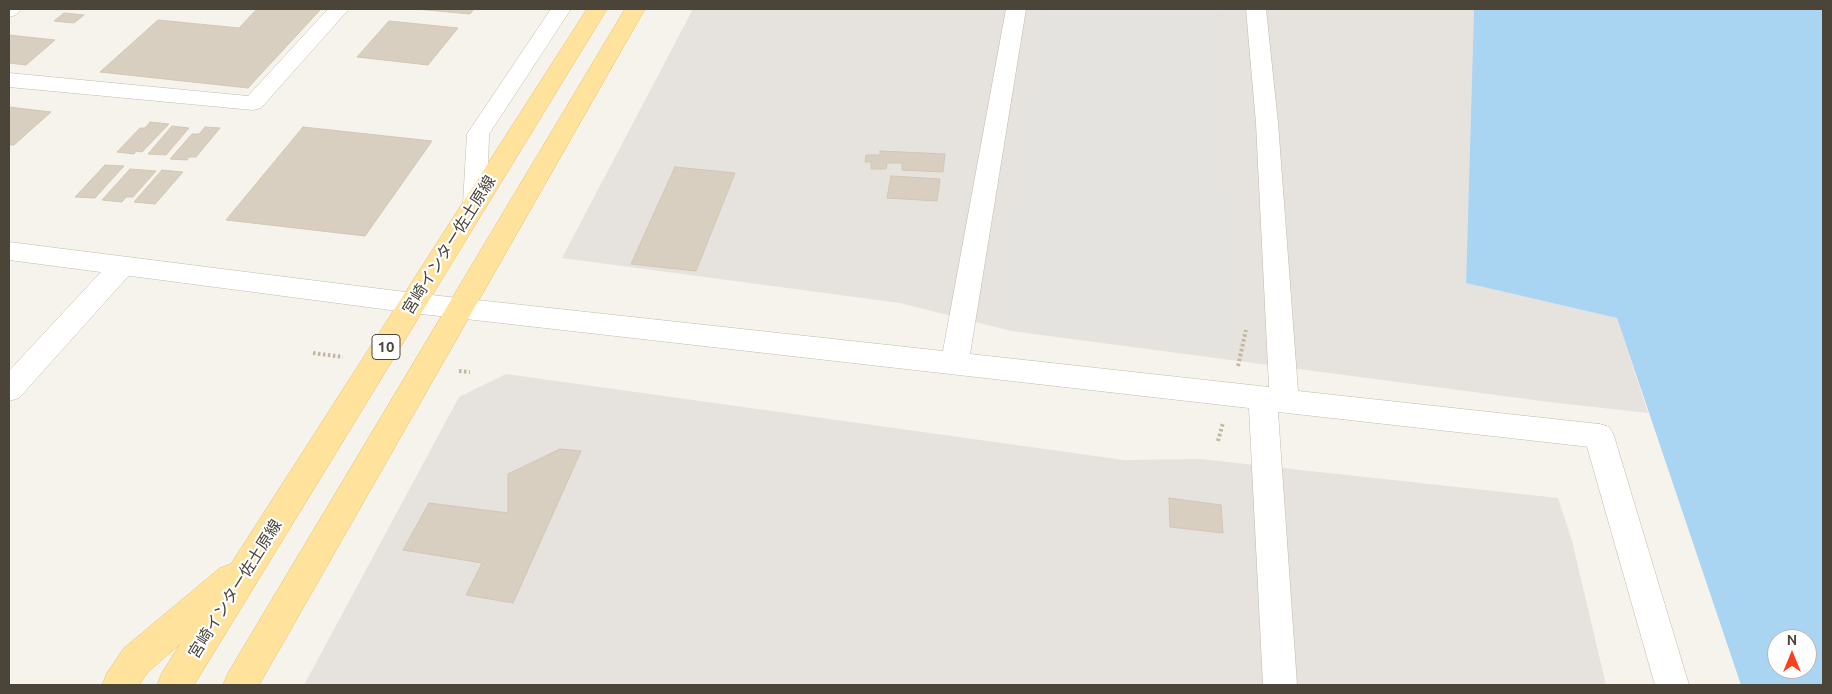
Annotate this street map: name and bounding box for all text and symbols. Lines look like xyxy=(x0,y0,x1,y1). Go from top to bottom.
street label: 宮崎インター佐土原線 xyxy=(398,172,500,318)
road number: 10 xyxy=(372,334,400,360)
street label: 宮崎インター佐土原線 xyxy=(184,516,286,662)
north arrow xyxy=(1767,629,1817,679)
text: N xyxy=(1787,632,1797,648)

